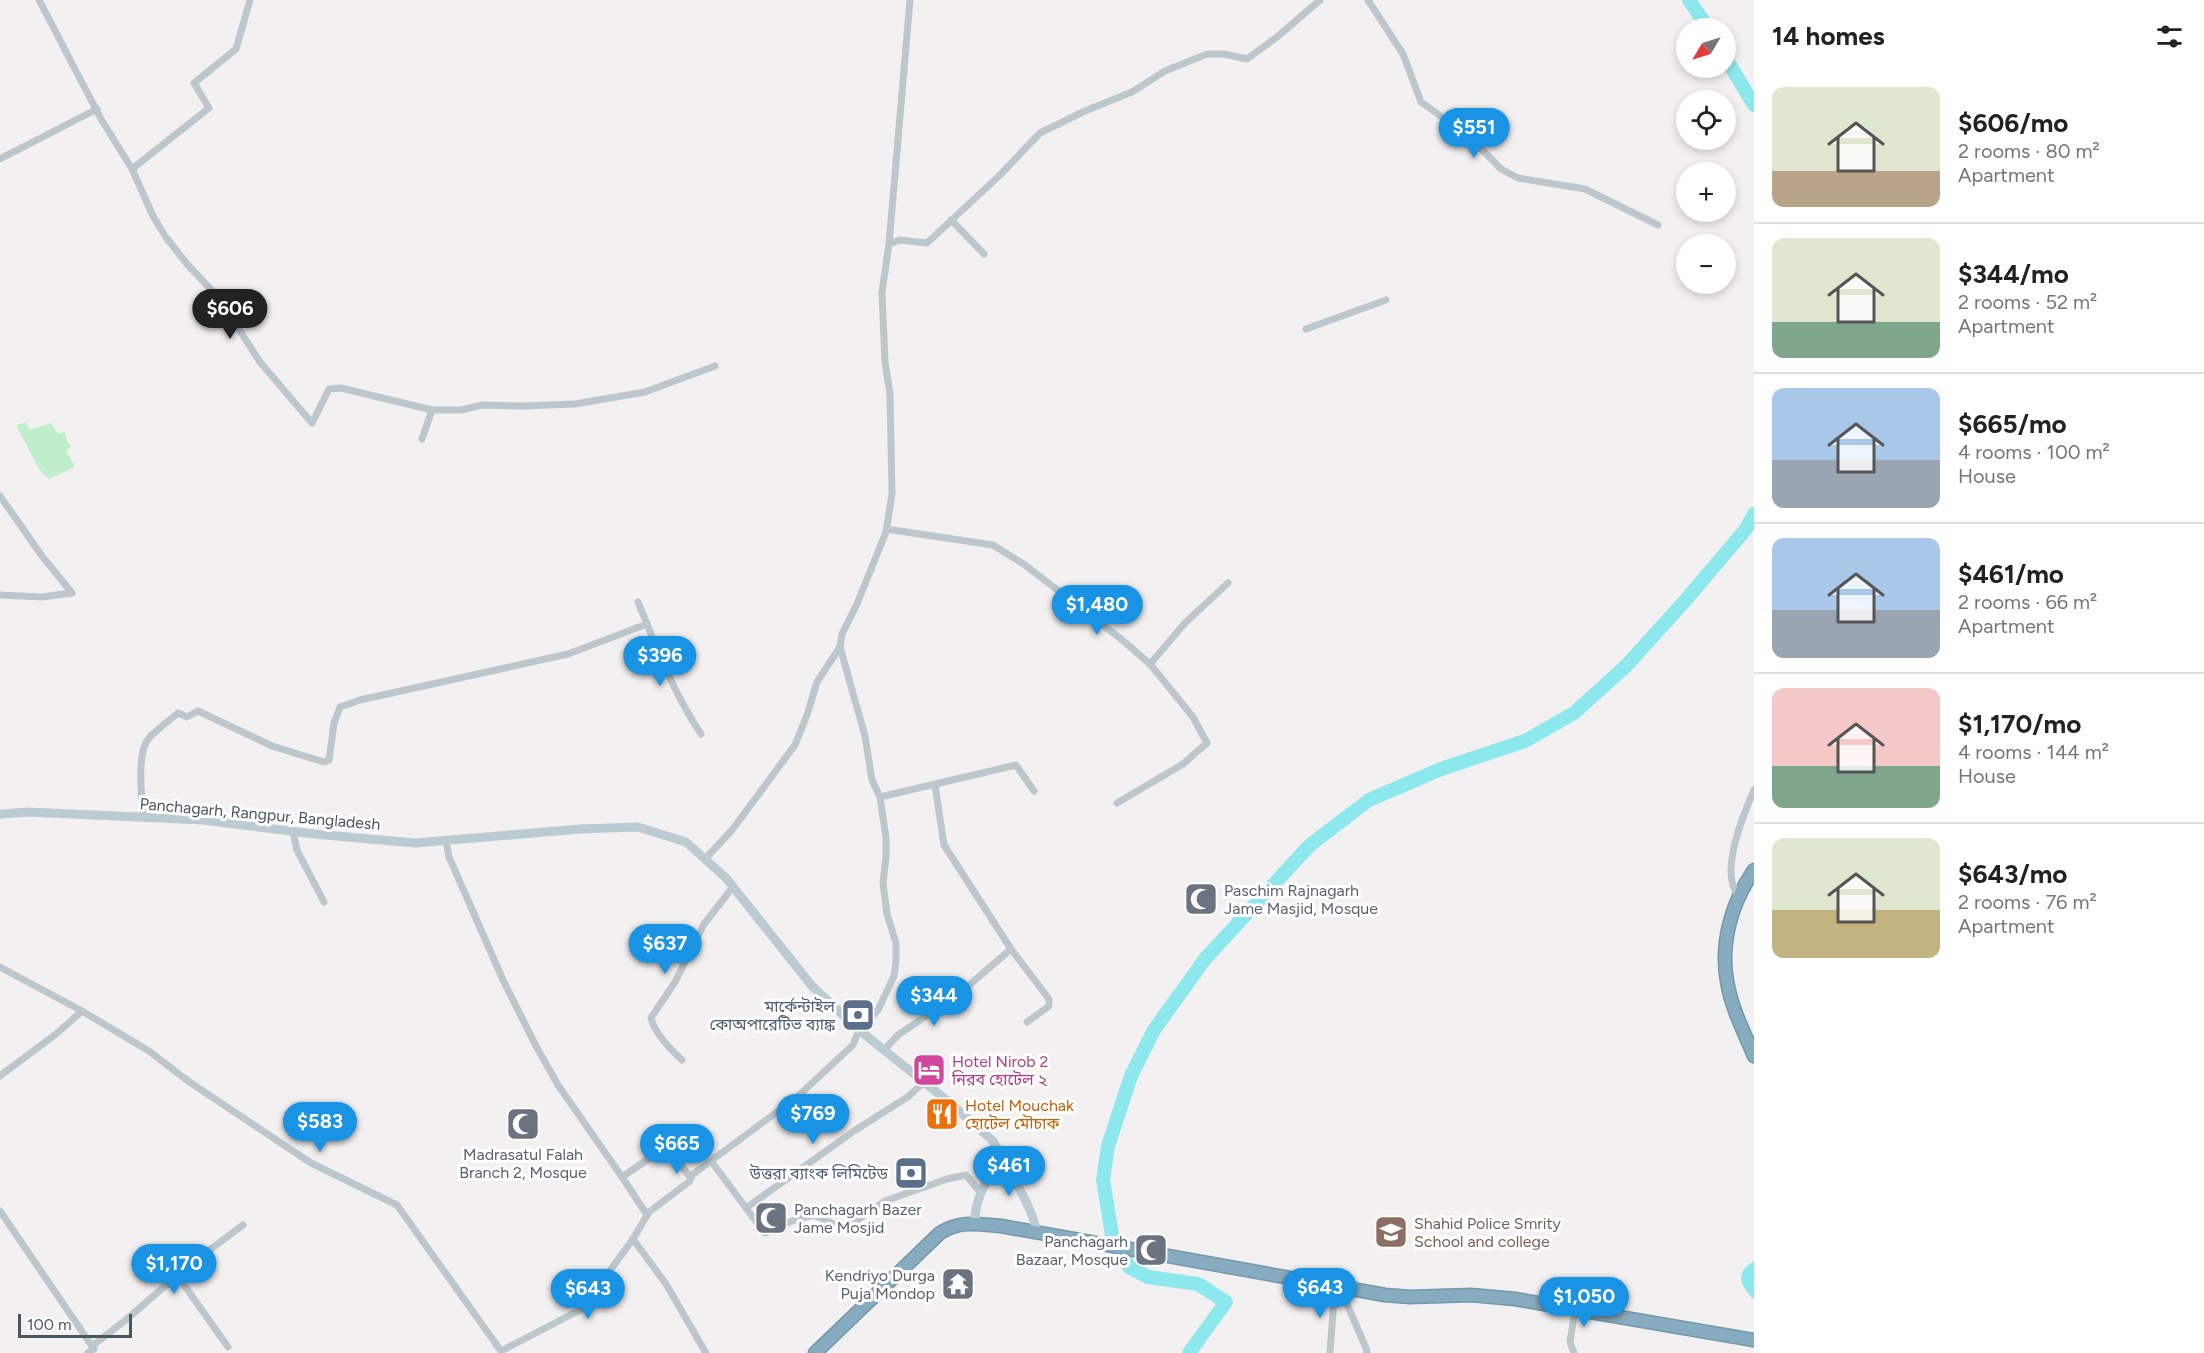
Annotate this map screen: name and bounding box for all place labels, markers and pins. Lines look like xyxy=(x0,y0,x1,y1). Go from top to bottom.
pin: $551 xyxy=(1438,108,1510,159)
pin: $606 xyxy=(194,289,266,340)
pin: $1,480 xyxy=(1048,585,1146,636)
pin: $396 xyxy=(624,636,696,687)
mosque icon: Paschim Rajnagarh Jame Masjid, Mosque xyxy=(1183,881,1219,917)
place label: Paschim Rajnagarh Jame Masjid, Mosque xyxy=(1224,881,1378,918)
pin: $637 xyxy=(629,924,701,975)
pin: $344 xyxy=(898,976,970,1027)
place label: মার্কেন্টাইল কোঅপারেটিভ ব্যাঙ্ক xyxy=(709,997,836,1034)
bank icon: মার্কেন্টাইল কোঅপারেটিভ ব্যাঙ্ক xyxy=(840,997,876,1033)
hotel icon: Hotel Nirob 2 নিরব হোটেল ২ xyxy=(911,1052,947,1088)
place label: Hotel Nirob 2 নিরব হোটেল ২ xyxy=(951,1052,1049,1089)
pin: $769 xyxy=(777,1094,849,1145)
restaurant icon: Hotel Mouchak হোটেল মৌচাক xyxy=(924,1096,960,1132)
place label: Hotel Mouchak হোটেল মৌচাক xyxy=(965,1096,1074,1133)
pin: $583 xyxy=(284,1102,356,1153)
mosque icon: Madrasatul Falah Branch 2, Mosque xyxy=(505,1106,541,1142)
pin: $665 xyxy=(641,1124,713,1175)
place label: Madrasatul Falah Branch 2, Mosque xyxy=(459,1145,587,1182)
pin: $461 xyxy=(973,1146,1045,1197)
bank icon: উত্তরা ব্যাংক লিমিটেড xyxy=(893,1155,929,1191)
place label: উত্তরা ব্যাংক লিমিটেড xyxy=(749,1164,889,1183)
mosque icon: Panchagarh Bazer Jame Mosjid xyxy=(753,1200,789,1236)
place label: Panchagarh Bazer Jame Mosjid xyxy=(794,1200,922,1237)
school or university icon: Shahid Police Smrity School and college xyxy=(1373,1214,1409,1250)
place label: Shahid Police Smrity School and college xyxy=(1414,1214,1561,1251)
place label: Panchagarh Bazaar, Mosque xyxy=(1016,1232,1128,1269)
mosque icon: Panchagarh Bazaar, Mosque xyxy=(1133,1232,1169,1268)
pin: $1,170 xyxy=(125,1244,223,1295)
place label: Kendriyo Durga Puja Mondop xyxy=(825,1266,935,1303)
temple icon: Kendriyo Durga Puja Mondop xyxy=(940,1266,976,1302)
pin: $643 xyxy=(1284,1268,1356,1319)
pin: $643 xyxy=(552,1269,624,1320)
pin: $1,050 xyxy=(1535,1277,1633,1328)

